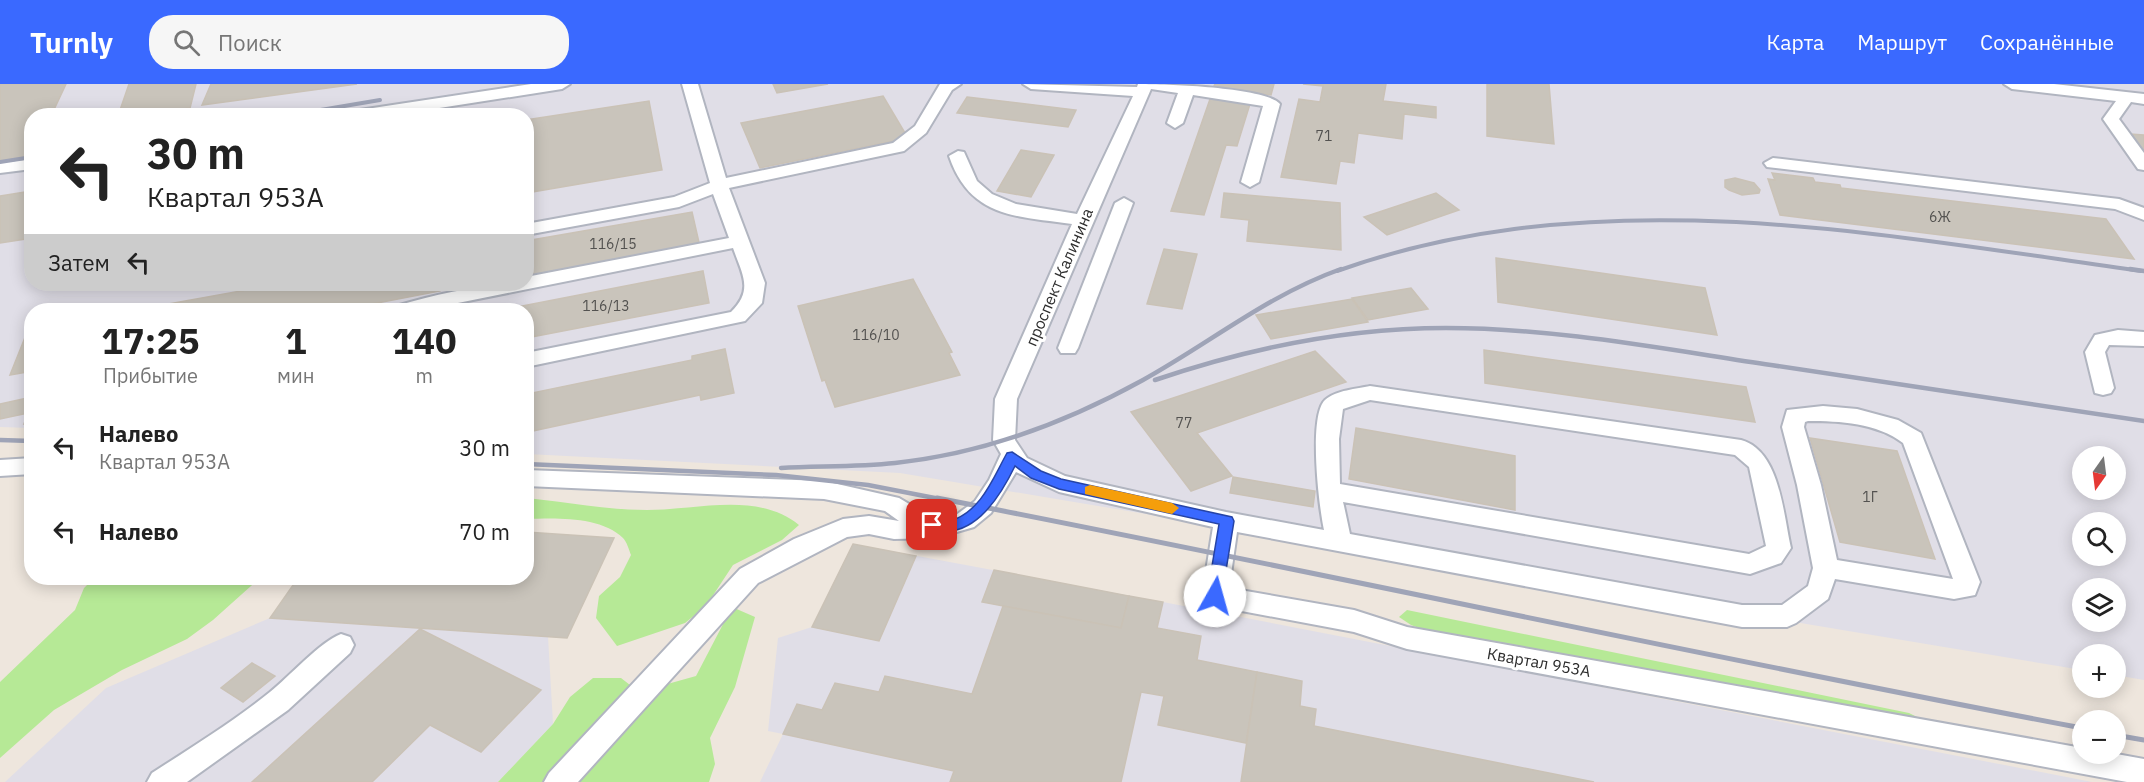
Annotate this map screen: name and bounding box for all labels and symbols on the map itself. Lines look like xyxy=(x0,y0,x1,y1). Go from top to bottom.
house number: 71 xyxy=(1316,127,1332,145)
street label: проспект Калинина xyxy=(1021,205,1097,349)
house number: 6Ж xyxy=(1929,208,1951,226)
house number: 116/15 xyxy=(589,235,637,253)
house number: 116/13 xyxy=(582,297,630,315)
house number: 116/10 xyxy=(852,326,900,344)
house number: 77 xyxy=(1176,414,1192,432)
north arrow xyxy=(2072,446,2126,500)
house number: 1Г xyxy=(1862,488,1878,506)
pin xyxy=(906,499,957,550)
position arrow xyxy=(1183,564,1247,628)
street label: Квартал 953А xyxy=(1486,643,1592,681)

